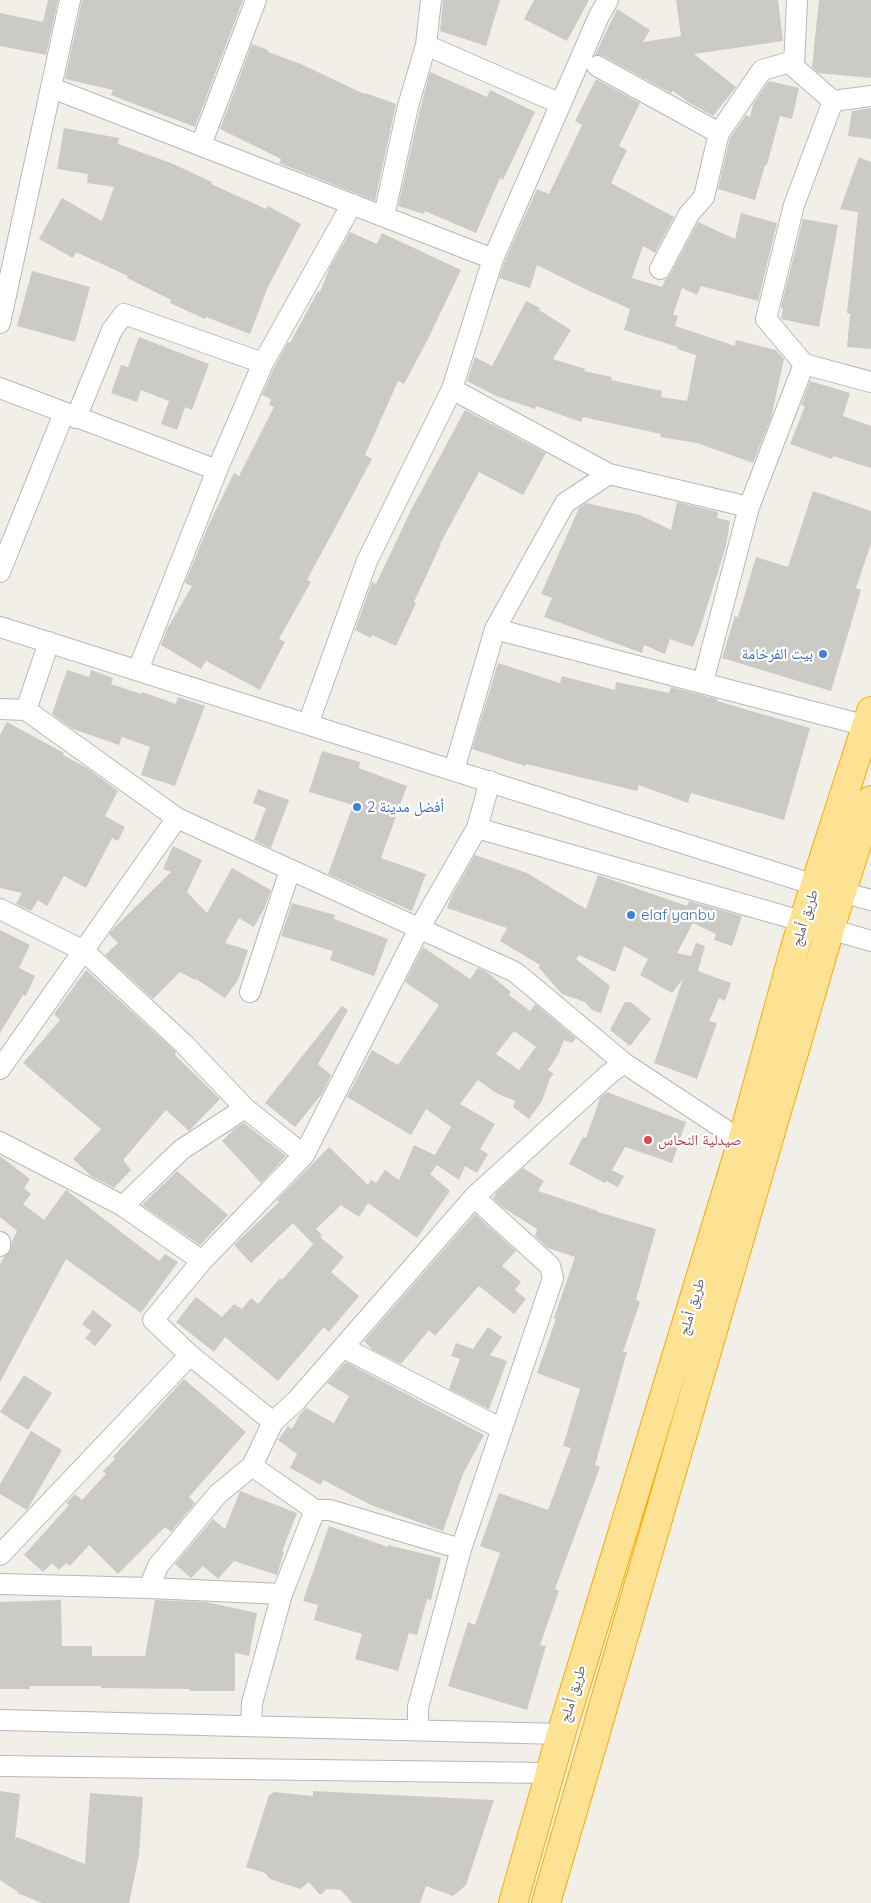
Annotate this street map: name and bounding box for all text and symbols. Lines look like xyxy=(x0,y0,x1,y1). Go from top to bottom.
place label: بيت الفرخامة xyxy=(742,645,813,663)
marker: بيت الفرخامة xyxy=(817,648,829,660)
place label: 2 أفضل مدينة xyxy=(367,798,444,816)
marker: 2 أفضل مدينة xyxy=(351,801,363,813)
street label: طريق أملج xyxy=(787,887,823,949)
place label: elaf yanbu xyxy=(641,906,715,924)
marker: elaf yanbu xyxy=(625,909,637,921)
place label: صيدلية النحاس xyxy=(658,1131,742,1149)
marker: صيدلية النحاس xyxy=(642,1134,654,1146)
street label: طريق أملج xyxy=(675,1276,709,1338)
street label: طريق أملج xyxy=(556,1663,590,1725)

